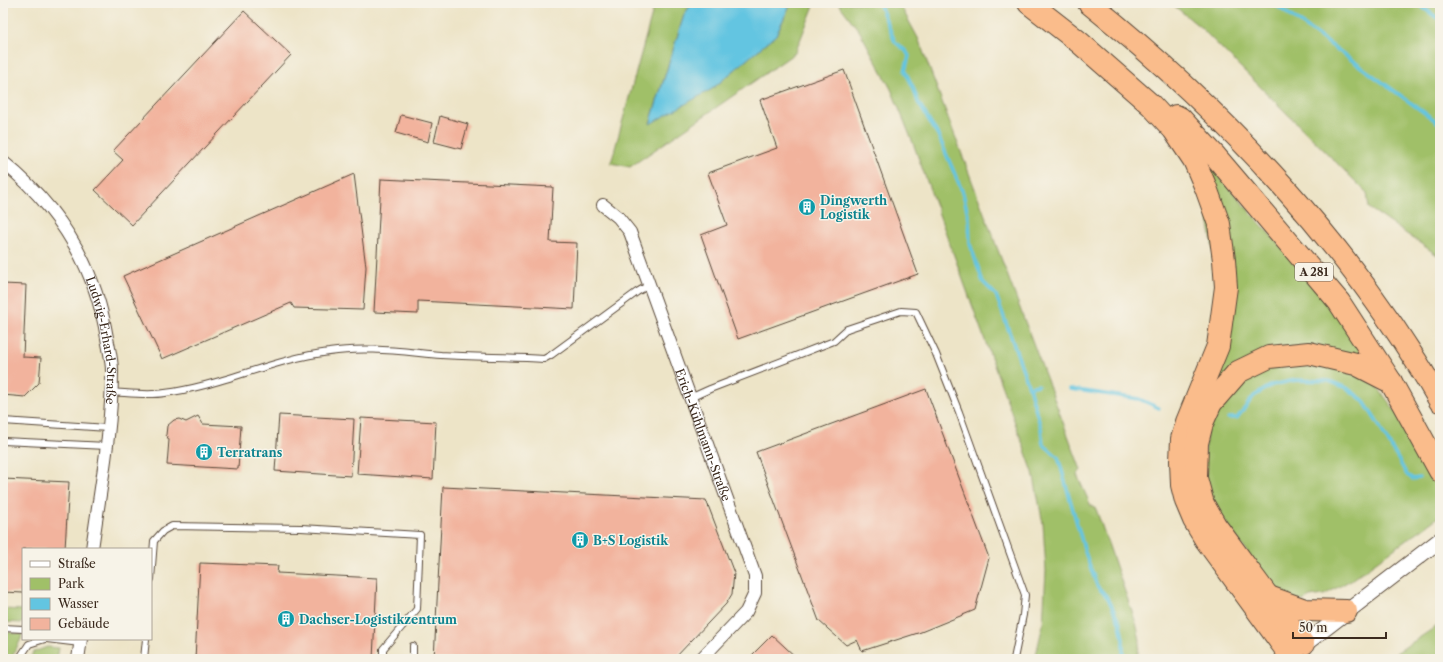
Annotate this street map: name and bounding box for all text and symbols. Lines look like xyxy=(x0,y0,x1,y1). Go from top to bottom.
place label: Dingwerth Logistik xyxy=(820,193,888,222)
building icon: Dingwerth Logistik xyxy=(797,197,817,217)
road number: A 281 xyxy=(1295,263,1333,281)
street label: Ludwig-Erhard-Straße xyxy=(83,274,120,405)
street label: Erich-Kühlmann-Straße xyxy=(673,366,735,503)
building icon: Terratrans xyxy=(194,442,214,462)
place label: Terratrans xyxy=(217,445,283,460)
building icon: B+S Logistik xyxy=(570,530,590,550)
place label: B+S Logistik xyxy=(593,533,669,548)
legend xyxy=(22,548,152,640)
text: Straße xyxy=(58,556,96,571)
text: Park xyxy=(58,576,85,591)
text: Wasser xyxy=(57,596,99,611)
building icon: Dachser-Logistikzentrum xyxy=(276,609,296,629)
place label: Dachser-Logistikzentrum xyxy=(299,612,457,627)
scale bar xyxy=(1293,614,1386,640)
text: Gebäude xyxy=(58,616,110,631)
text: 50 m xyxy=(1299,620,1328,635)

